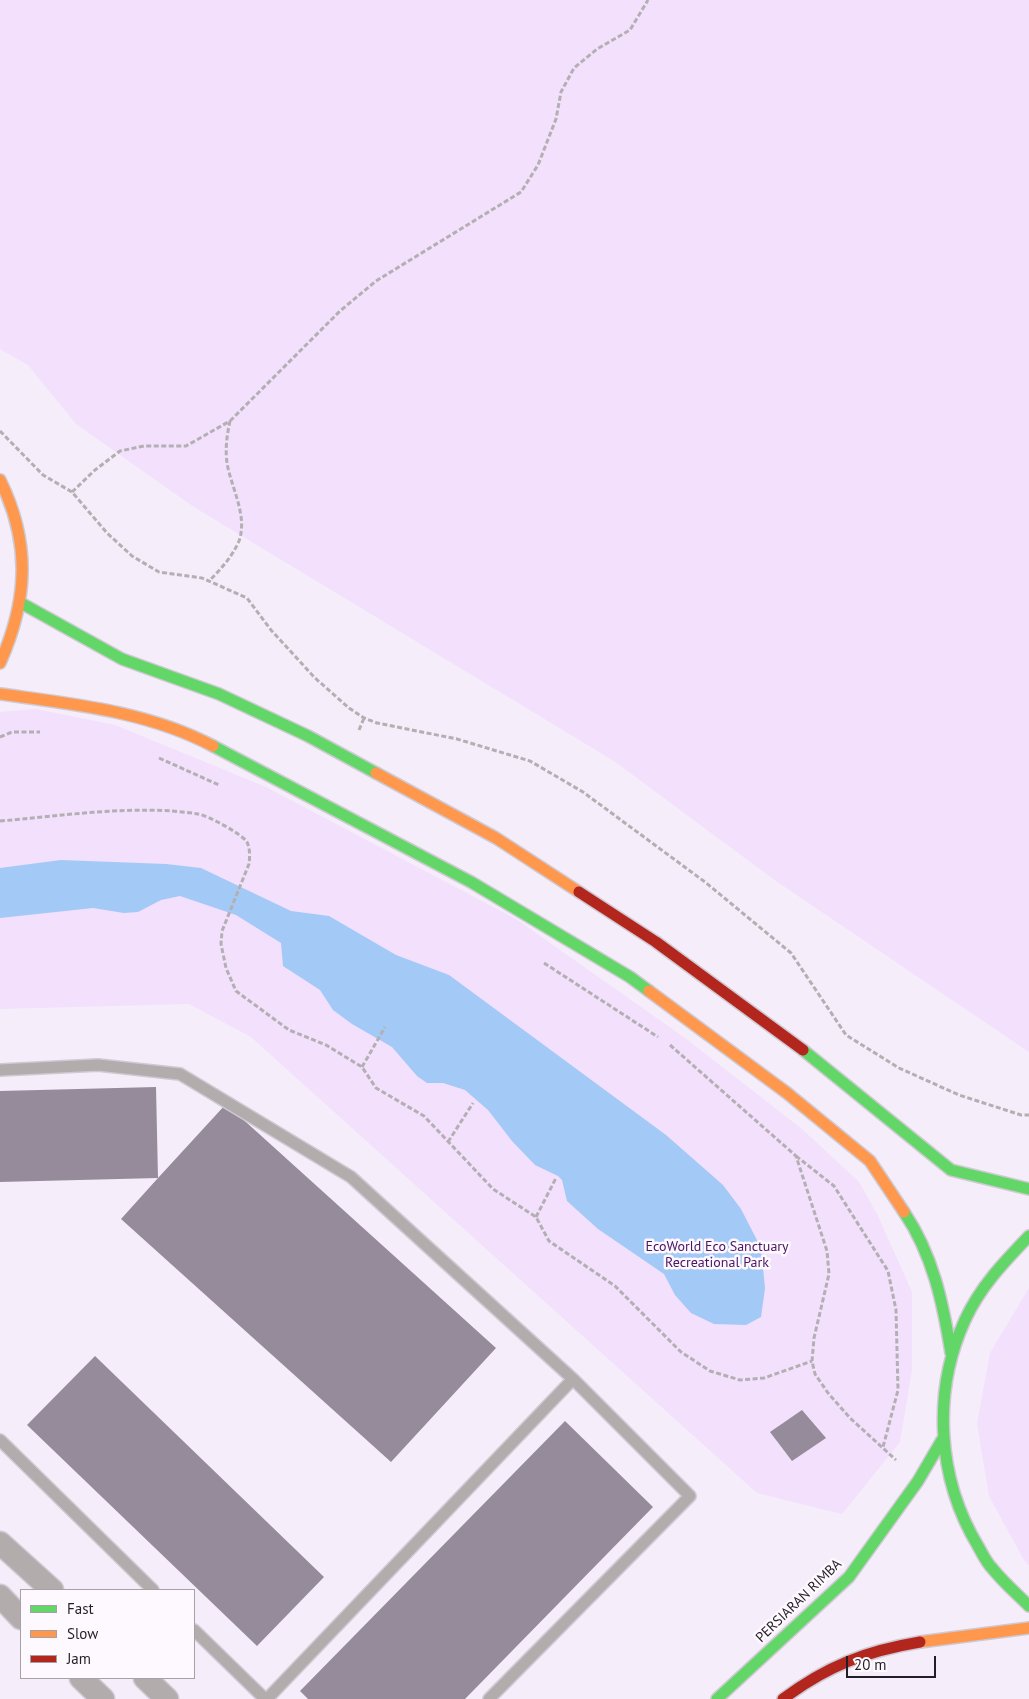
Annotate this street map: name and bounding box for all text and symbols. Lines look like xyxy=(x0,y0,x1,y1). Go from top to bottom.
park label: EcoWorld Eco Sanctuary Recreational Park xyxy=(645,1239,789,1272)
street label: PERSIARAN RIMBA xyxy=(753,1556,845,1646)
legend xyxy=(20,1589,195,1679)
text: Fast xyxy=(67,1599,94,1618)
text: Slow xyxy=(67,1624,98,1643)
scale bar xyxy=(849,1646,939,1678)
text: Jam xyxy=(67,1649,91,1668)
text: 20 m xyxy=(854,1655,887,1674)

